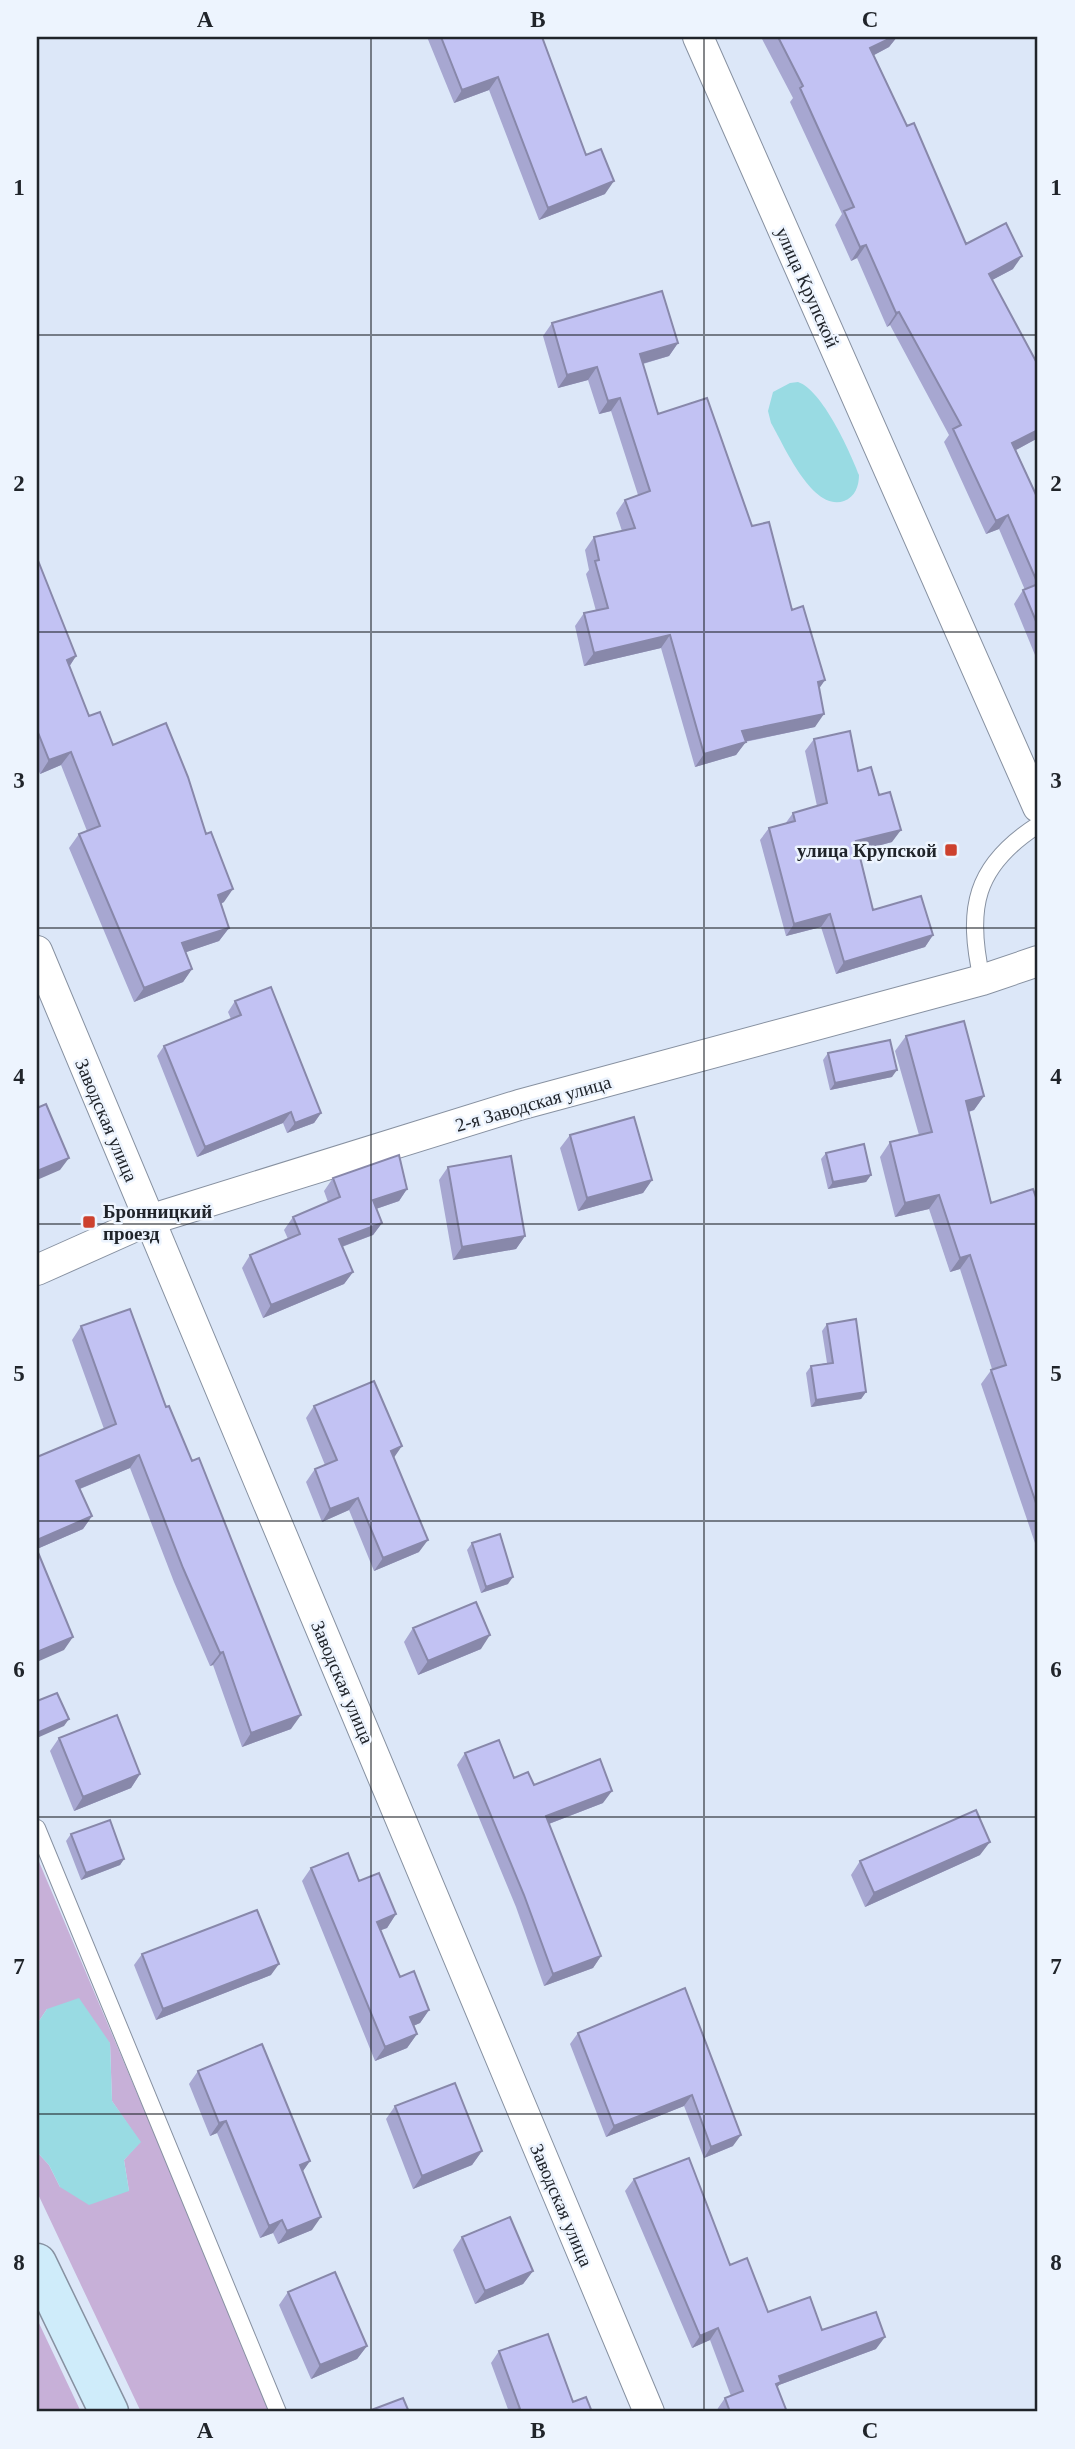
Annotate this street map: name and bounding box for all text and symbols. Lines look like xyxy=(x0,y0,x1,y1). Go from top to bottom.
text: A xyxy=(197,7,214,32)
text: B xyxy=(530,7,546,32)
text: C xyxy=(862,7,878,32)
text: 1 xyxy=(13,175,25,200)
text: 1 xyxy=(1050,175,1062,200)
street label: улица Крупской xyxy=(772,224,843,351)
text: 2 xyxy=(13,471,25,496)
text: 2 xyxy=(1050,471,1062,496)
text: 3 xyxy=(13,768,25,793)
text: 3 xyxy=(1050,768,1062,793)
place label: улица Крупской xyxy=(797,840,937,861)
marker: улица Крупской xyxy=(943,842,959,858)
street label: Заводская улица xyxy=(71,1056,142,1185)
text: 4 xyxy=(13,1064,25,1089)
text: 4 xyxy=(1050,1064,1062,1089)
street label: 2-я Заводская улица xyxy=(453,1071,614,1136)
place label: Бронницкий проезд xyxy=(103,1201,212,1244)
marker: Бронницкий проезд xyxy=(81,1214,97,1230)
text: 5 xyxy=(13,1361,25,1386)
text: 5 xyxy=(1050,1361,1062,1386)
street label: Заводская улица xyxy=(307,1618,378,1747)
text: 6 xyxy=(13,1657,25,1682)
text: 6 xyxy=(1050,1657,1062,1682)
text: 7 xyxy=(13,1954,25,1979)
text: 7 xyxy=(1050,1954,1062,1979)
street label: Заводская улица xyxy=(526,2141,597,2270)
text: 8 xyxy=(13,2250,25,2275)
text: 8 xyxy=(1050,2250,1062,2275)
text: A xyxy=(197,2418,214,2443)
text: B xyxy=(530,2418,546,2443)
text: C xyxy=(862,2418,878,2443)

